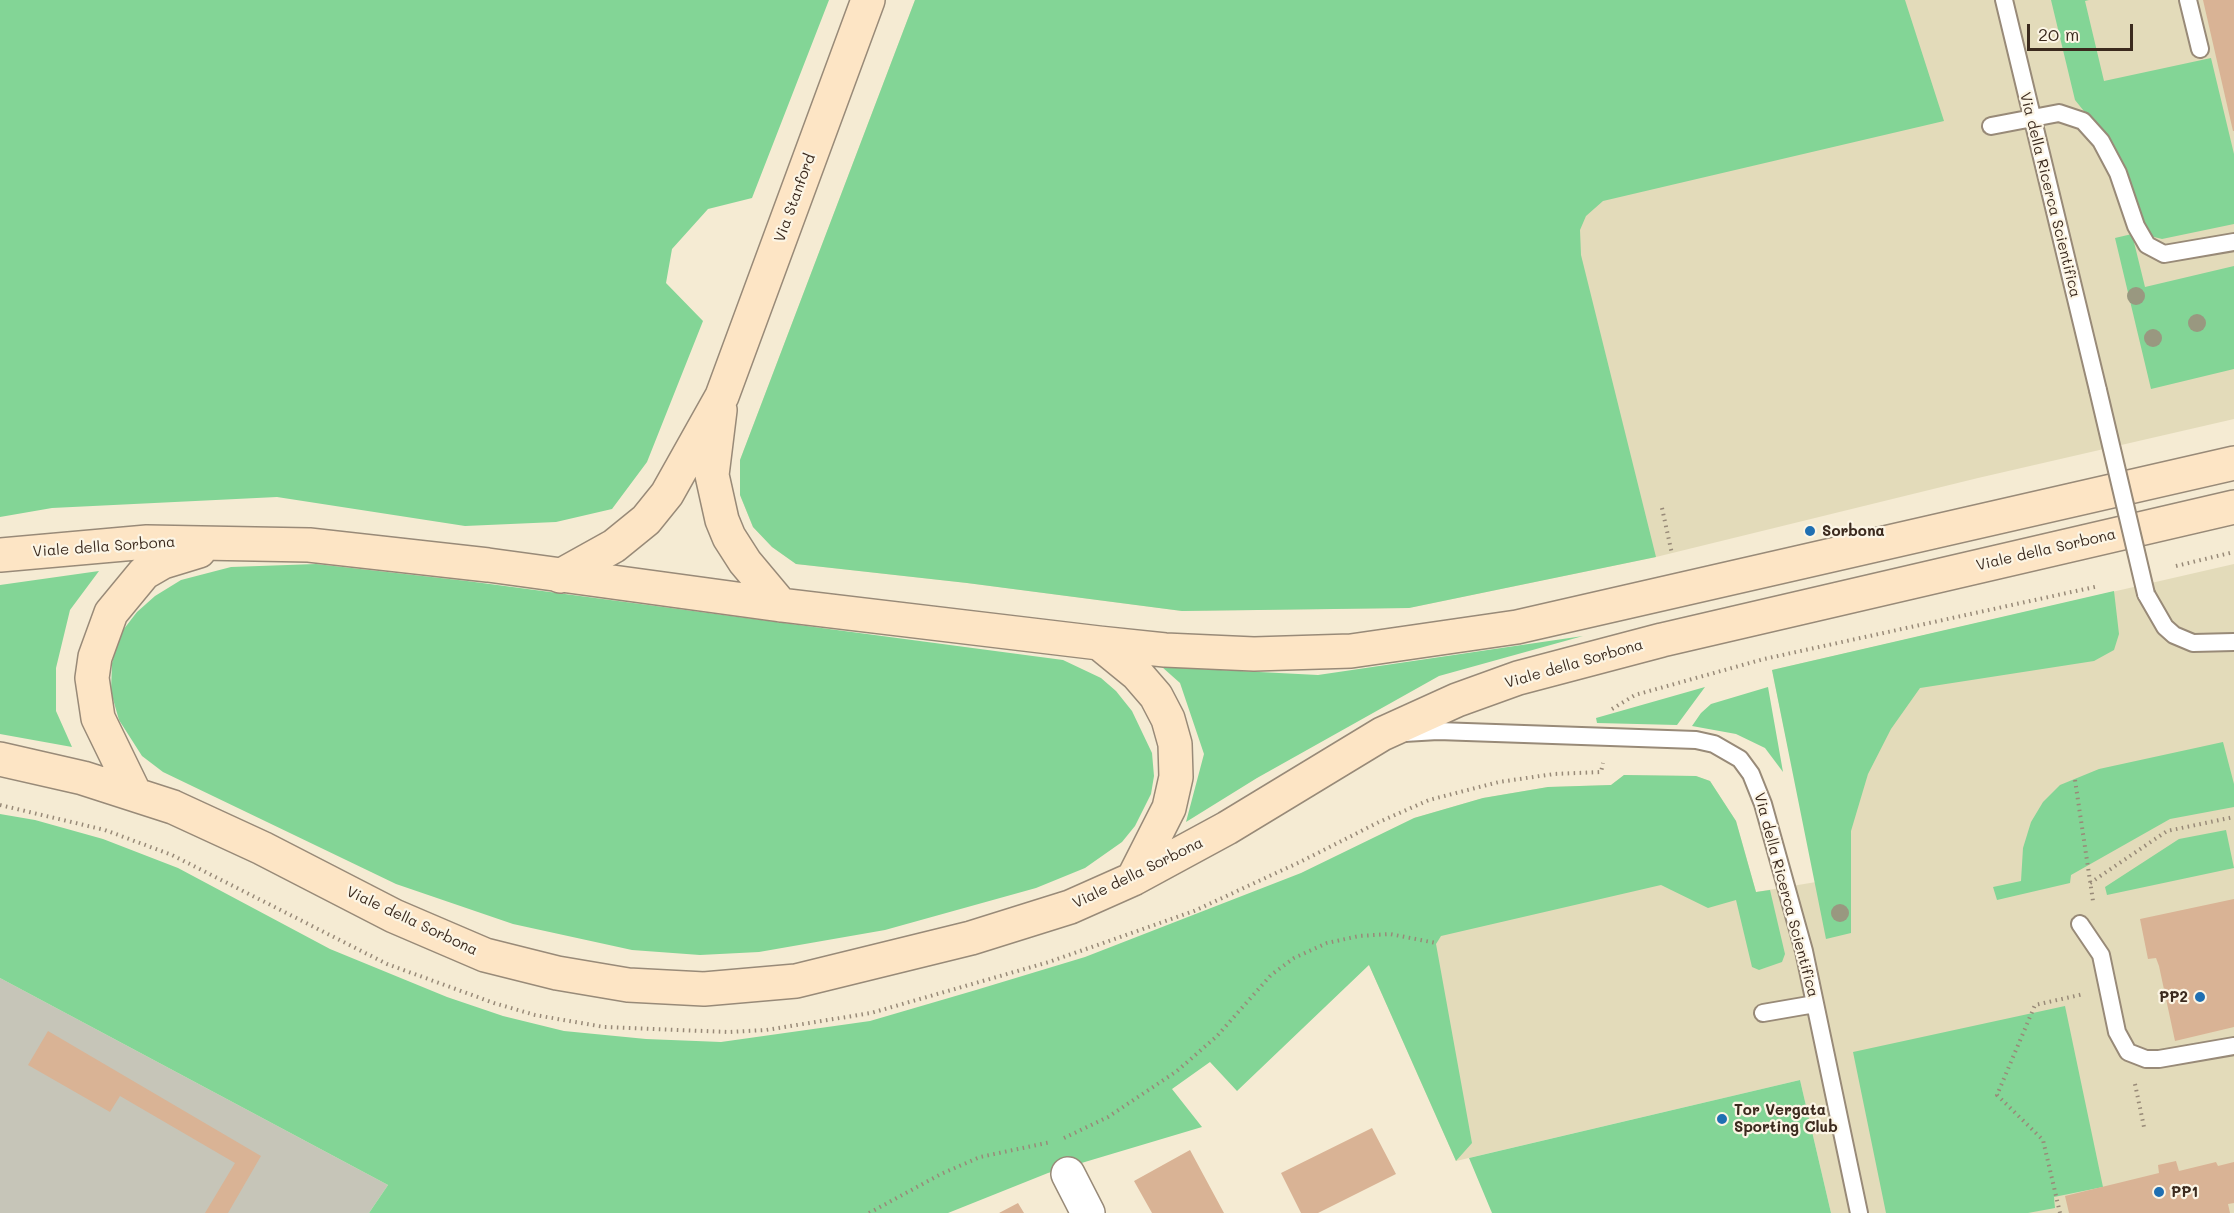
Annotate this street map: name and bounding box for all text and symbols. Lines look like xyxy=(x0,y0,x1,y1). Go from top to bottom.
scale bar xyxy=(2030,12,2136,50)
text: 20 m xyxy=(2038,22,2079,46)
street label: Via della Ricerca Scientifica xyxy=(2016,91,2084,299)
street label: Via Stanford xyxy=(771,151,819,245)
place label: Sorbona xyxy=(1822,522,1885,540)
marker: Sorbona xyxy=(1803,524,1817,538)
street label: Viale della Sorbona xyxy=(1974,525,2118,575)
street label: Viale della Sorbona xyxy=(32,533,176,561)
street label: Viale della Sorbona xyxy=(1503,636,1645,692)
street label: Via della Ricerca Scientifica xyxy=(1750,791,1822,999)
street label: Viale della Sorbona xyxy=(1070,834,1206,912)
street label: Viale della Sorbona xyxy=(343,883,481,959)
place label: PP2 xyxy=(2159,988,2188,1006)
marker: PP2 xyxy=(2193,990,2207,1004)
place label: Tor Vergata Sporting Club xyxy=(1734,1101,1838,1136)
marker: Tor Vergata Sporting Club xyxy=(1715,1112,1729,1126)
place label: PP1 xyxy=(2171,1183,2198,1201)
marker: PP1 xyxy=(2152,1185,2166,1199)

